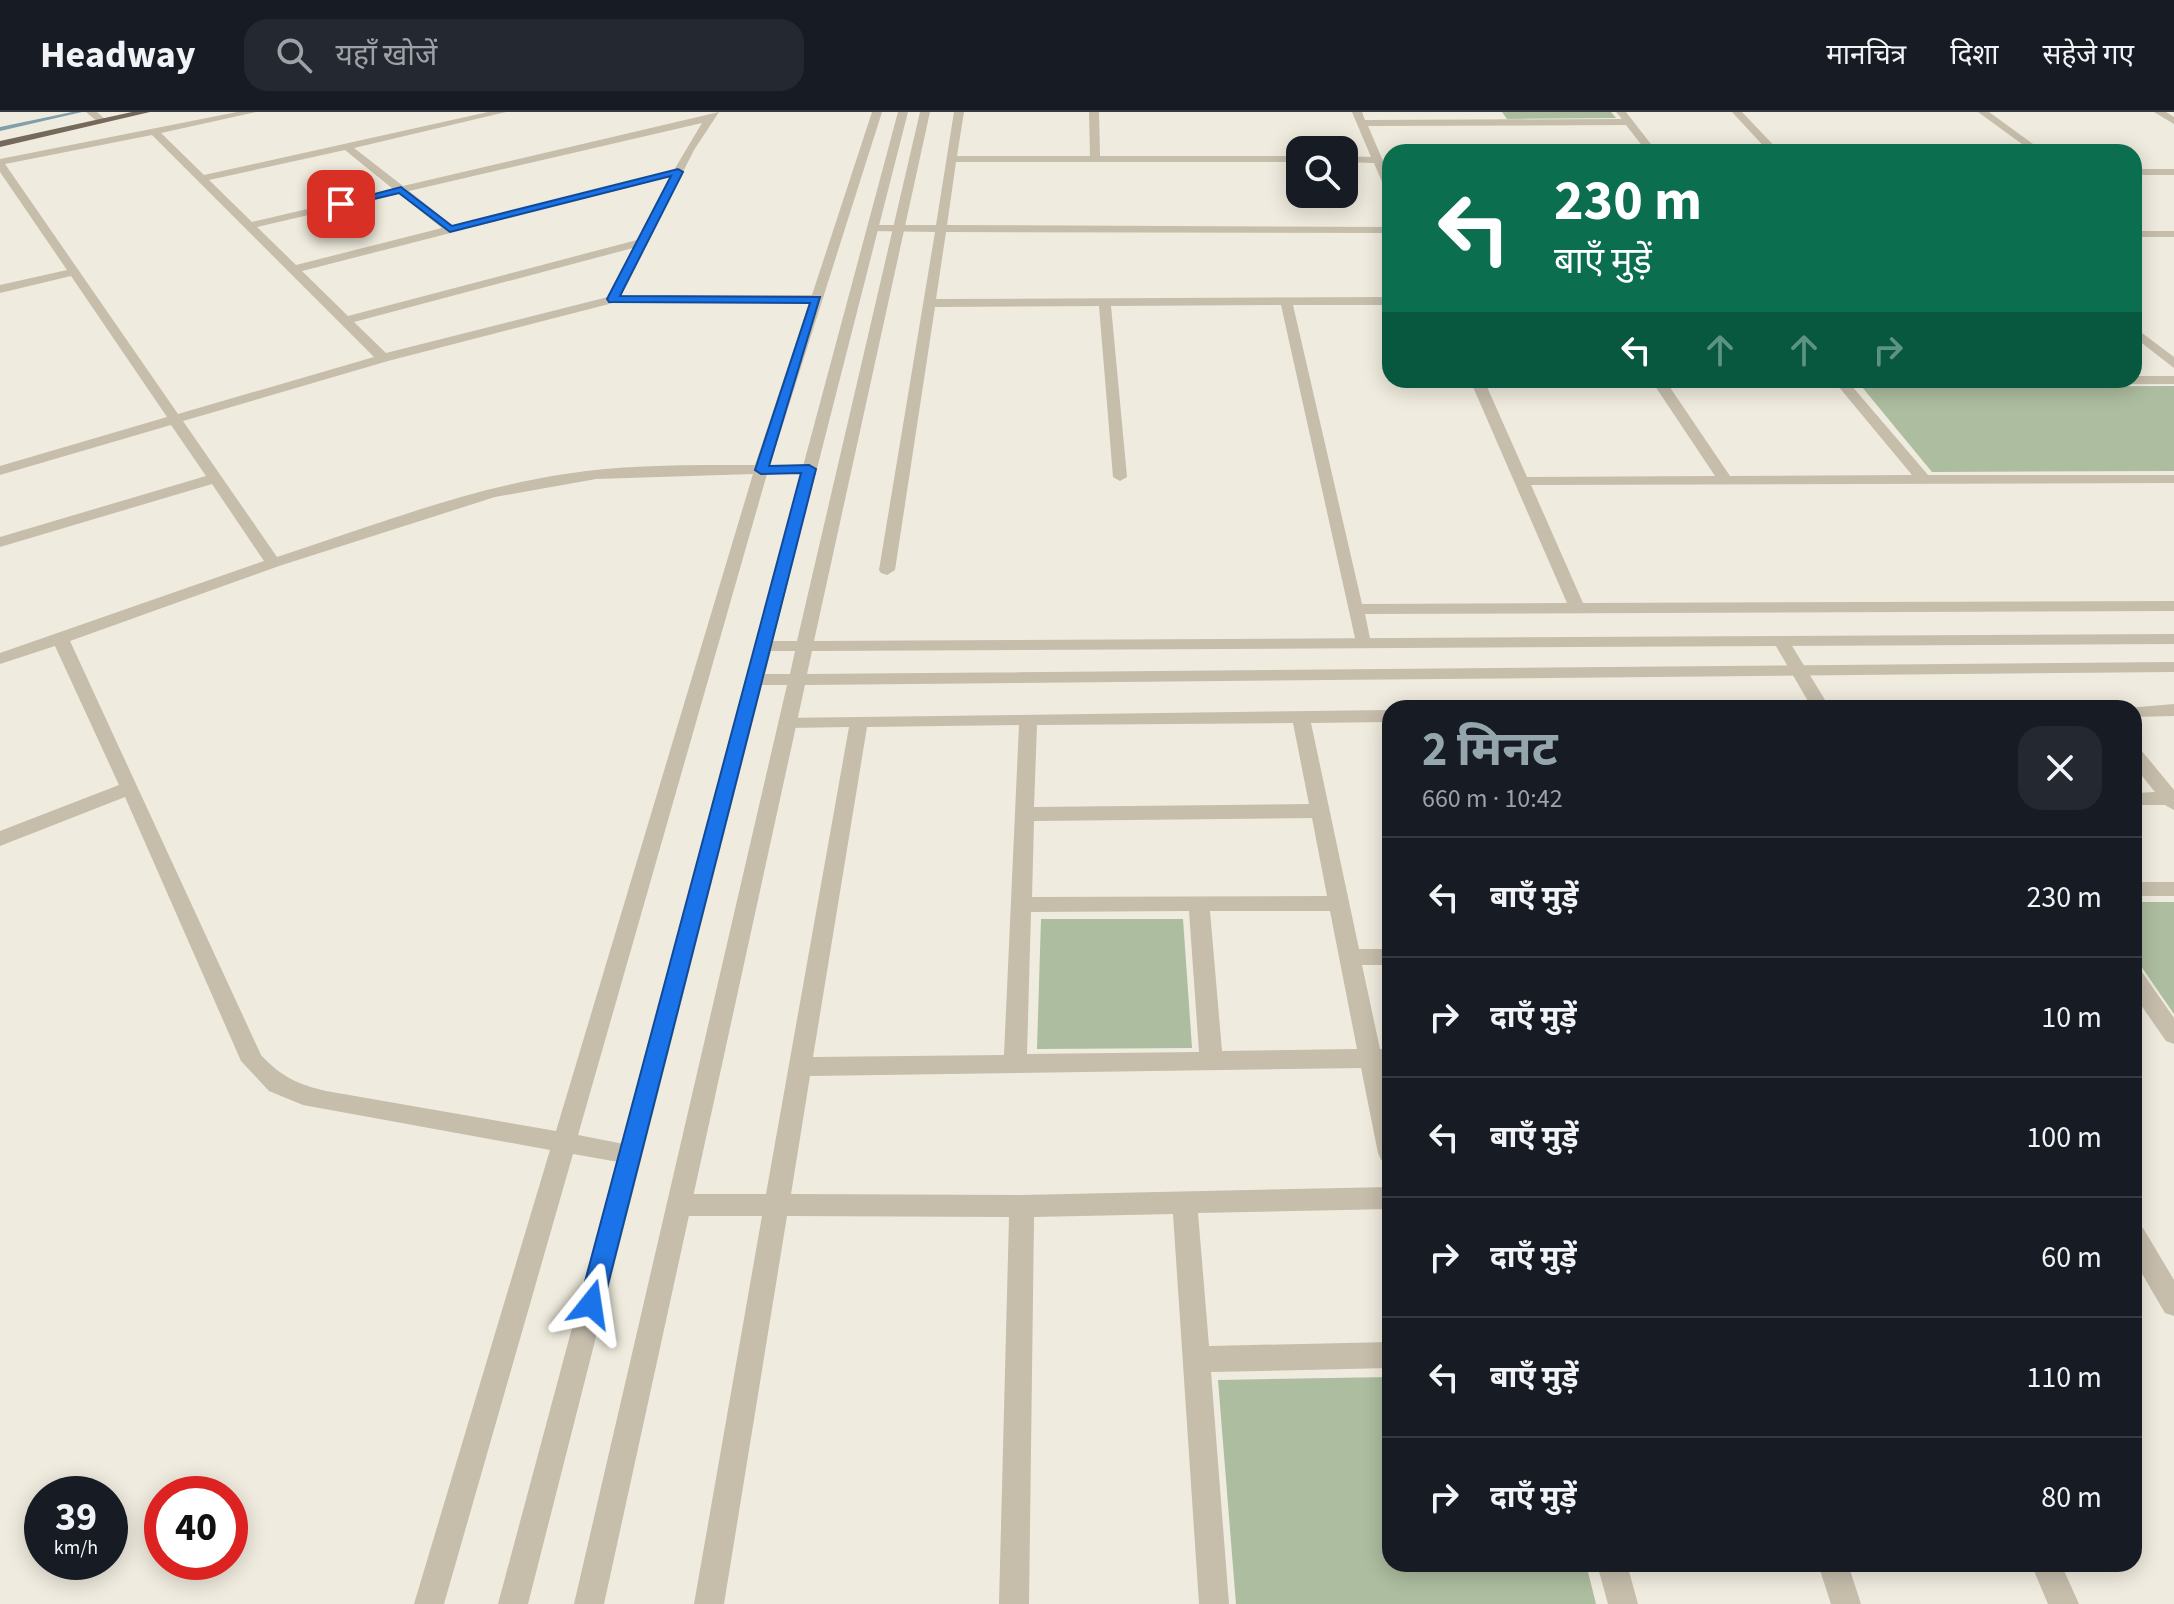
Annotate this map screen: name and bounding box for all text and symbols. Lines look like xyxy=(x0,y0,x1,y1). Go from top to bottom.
search box xyxy=(244,19,804,91)
text: Headway xyxy=(40,28,196,82)
icon: search xyxy=(272,33,316,77)
text: यहाँ खोजें xyxy=(336,34,437,77)
text: मानचित्र xyxy=(1826,35,1906,75)
text: दिशा xyxy=(1950,35,1999,75)
text: सहेजे गए xyxy=(2043,35,2134,75)
map controls xyxy=(1286,136,1358,208)
button: search xyxy=(1286,136,1358,208)
text: 230 m xyxy=(1554,162,1702,241)
pin xyxy=(307,170,375,238)
icon: left xyxy=(1422,176,1526,280)
icon: arrive xyxy=(319,182,363,226)
text: बाएँ मुड़ें xyxy=(1554,236,1652,287)
icon: left xyxy=(1614,328,1658,372)
icon: ahead xyxy=(1698,328,1742,372)
icon: ahead xyxy=(1782,328,1826,372)
icon: right xyxy=(1866,328,1910,372)
text: 2 मिनट xyxy=(1422,716,1558,784)
button: close xyxy=(2018,726,2102,810)
text: 660 m · 10:42 xyxy=(1422,780,1563,817)
icon: left xyxy=(1422,875,1466,919)
text: बाएँ मुड़ें xyxy=(1490,876,1578,919)
text: 230 m xyxy=(2026,876,2102,919)
icon: right xyxy=(1422,995,1466,1039)
text: दाएँ मुड़ें xyxy=(1490,996,1577,1039)
text: 10 m xyxy=(2041,996,2102,1039)
icon: left xyxy=(1422,1115,1466,1159)
text: बाएँ मुड़ें xyxy=(1490,1116,1578,1159)
text: 100 m xyxy=(2026,1116,2102,1159)
icon: right xyxy=(1422,1235,1466,1279)
text: दाएँ मुड़ें xyxy=(1490,1236,1577,1279)
text: 60 m xyxy=(2041,1236,2102,1279)
position arrow xyxy=(549,1262,633,1346)
icon: left xyxy=(1422,1355,1466,1399)
text: बाएँ मुड़ें xyxy=(1490,1356,1578,1399)
text: 110 m xyxy=(2026,1356,2102,1399)
icon: right xyxy=(1422,1475,1466,1519)
speed limit sign: 40 xyxy=(144,1476,248,1580)
text: दाएँ मुड़ें xyxy=(1490,1476,1577,1519)
text: 80 m xyxy=(2041,1476,2102,1519)
text: 39 xyxy=(55,1489,97,1546)
text: km/h xyxy=(54,1534,98,1562)

